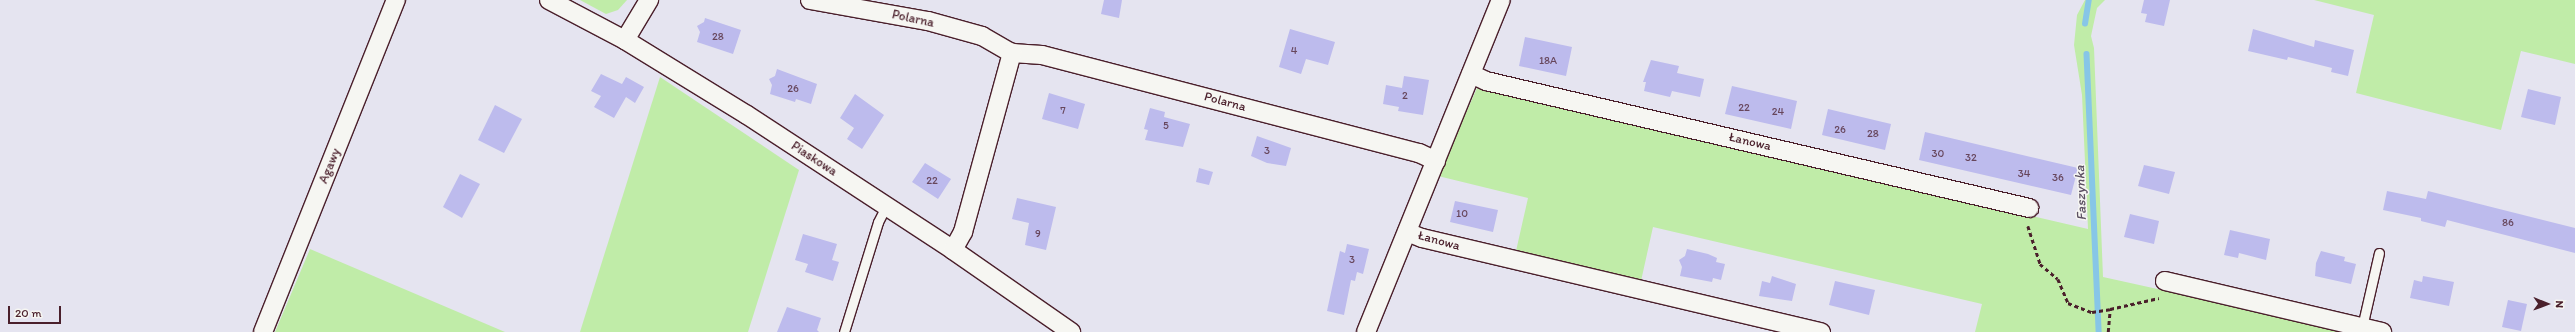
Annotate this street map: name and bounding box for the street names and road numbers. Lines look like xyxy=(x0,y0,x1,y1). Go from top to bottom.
street label: Polarna xyxy=(890,7,936,31)
street label: Polarna xyxy=(1202,89,1248,115)
street label: Łanowa xyxy=(1727,130,1773,154)
street label: Piaskowa xyxy=(788,138,840,180)
street label: Agawy xyxy=(316,146,344,186)
street label: Łanowa xyxy=(1416,228,1462,254)

